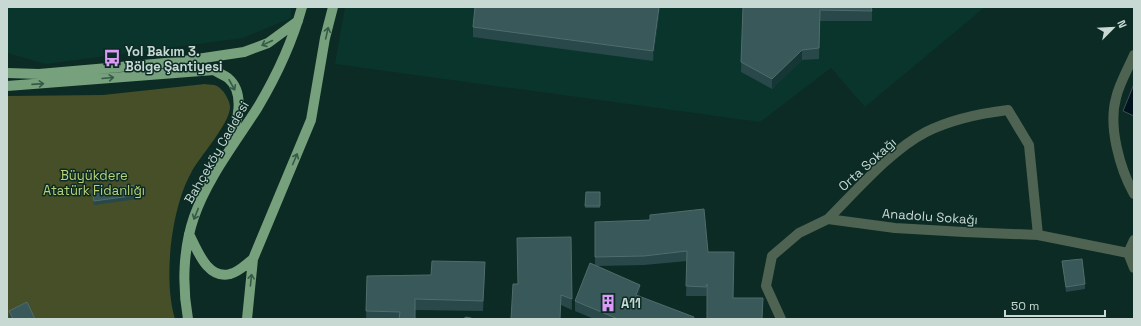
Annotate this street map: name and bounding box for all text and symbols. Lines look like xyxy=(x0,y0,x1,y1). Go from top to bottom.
north arrow xyxy=(1093,8,1133,48)
text: N xyxy=(1114,18,1130,30)
one-way arrow xyxy=(323,27,331,40)
one-way arrow xyxy=(261,40,273,47)
place label: Yol Bakım 3. Bölge Şantiyesi xyxy=(125,43,223,75)
bus stop icon: Yol Bakım 3. Bölge Şantiyesi xyxy=(102,48,122,68)
one-way arrow xyxy=(101,75,114,82)
one-way arrow xyxy=(229,78,236,90)
one-way arrow xyxy=(31,80,44,87)
street label: Bahçeköy Caddesi xyxy=(180,98,253,207)
street label: Orta Sokağı xyxy=(835,134,900,195)
one-way arrow xyxy=(292,153,299,165)
park label: Büyükdere Atatürk Fidanlığı xyxy=(43,167,145,199)
street label: Anadolu Sokağı xyxy=(881,205,978,228)
one-way arrow xyxy=(191,207,199,219)
one-way arrow xyxy=(247,274,255,287)
scale bar xyxy=(1005,292,1105,318)
building icon: A11 xyxy=(598,293,618,313)
place label: A11 xyxy=(621,295,641,312)
text: 50 m xyxy=(1011,298,1039,314)

